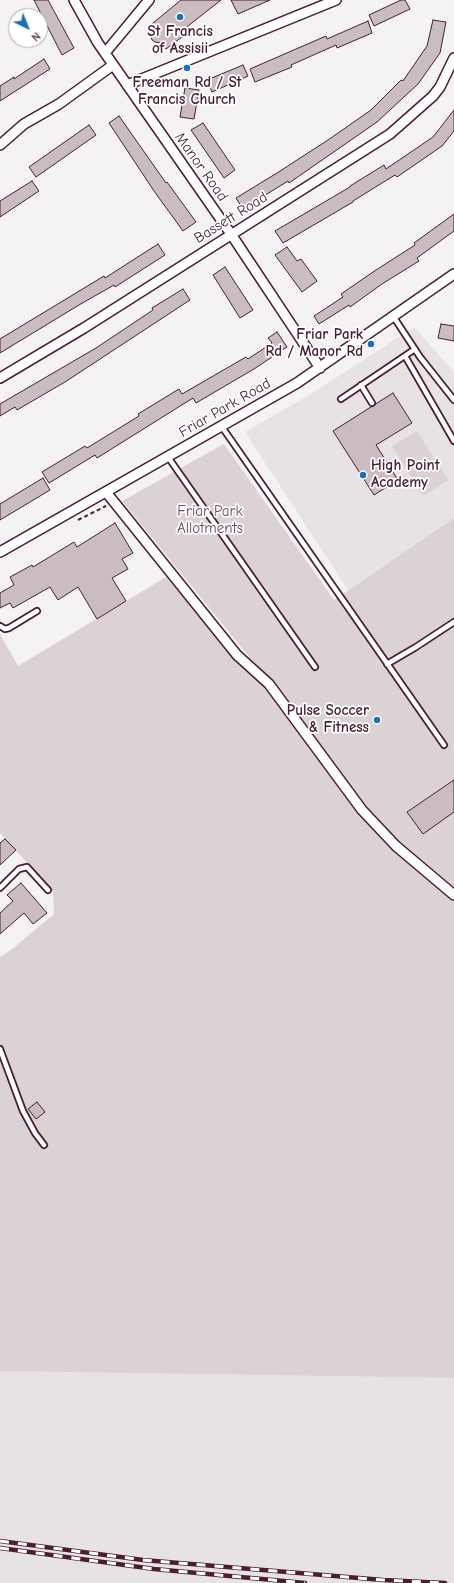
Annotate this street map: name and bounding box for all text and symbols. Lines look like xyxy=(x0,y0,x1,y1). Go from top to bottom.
north arrow xyxy=(8,8,48,48)
marker: St Francis of Assisii xyxy=(175,12,185,22)
place label: St Francis of Assisii xyxy=(147,23,213,58)
text: N xyxy=(29,29,43,44)
marker: Freeman Rd / St Francis Church xyxy=(182,63,192,73)
place label: Freeman Rd / St Francis Church xyxy=(132,74,242,109)
street label: Manor Road xyxy=(171,129,231,205)
street label: Bassett Road xyxy=(191,188,271,248)
place label: Friar Park Rd / Manor Rd xyxy=(266,326,363,361)
marker: Friar Park Rd / Manor Rd xyxy=(366,339,376,349)
street label: Friar Park Road xyxy=(176,374,274,442)
place label: High Point Academy xyxy=(371,457,440,492)
marker: High Point Academy xyxy=(358,470,368,480)
park label: Friar Park Allotments xyxy=(177,503,243,538)
place label: Pulse Soccer & Fitness xyxy=(287,702,369,737)
marker: Pulse Soccer & Fitness xyxy=(372,715,382,725)

